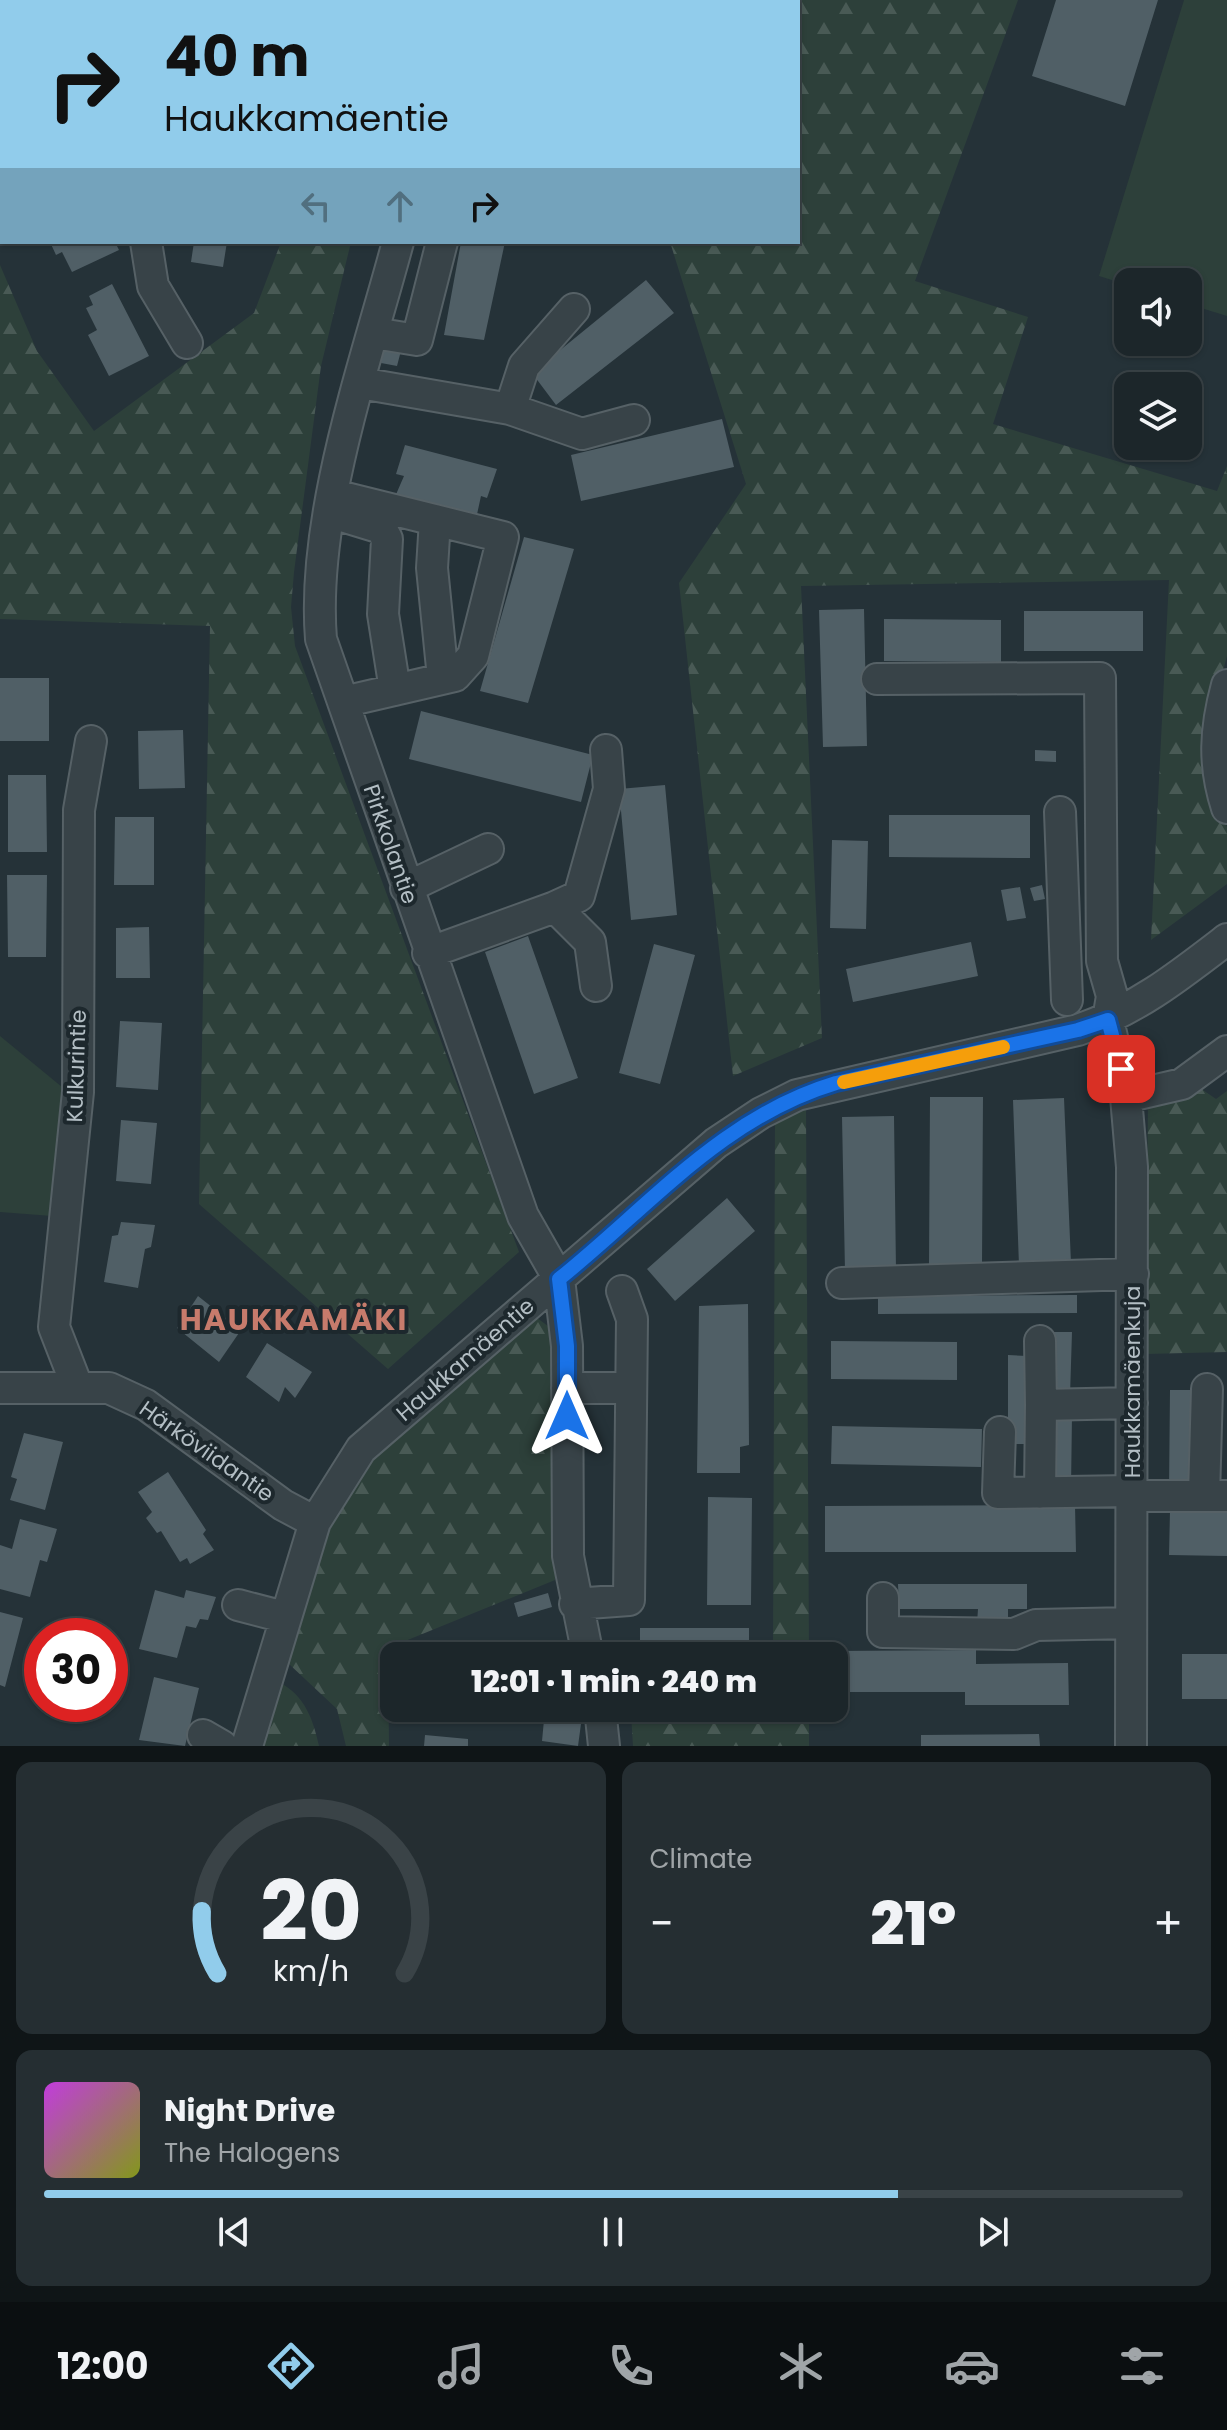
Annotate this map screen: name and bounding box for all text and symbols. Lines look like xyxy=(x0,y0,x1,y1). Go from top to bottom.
text: 40 m xyxy=(164,17,310,96)
icon: right xyxy=(32,32,136,136)
text: Haukkamäentie xyxy=(164,93,449,144)
icon: left xyxy=(294,184,338,228)
icon: ahead xyxy=(378,184,422,228)
icon: right xyxy=(462,184,506,228)
map controls xyxy=(1114,268,1202,460)
button: sound xyxy=(1114,268,1202,356)
button: layers xyxy=(1114,372,1202,460)
street label: Pirkkolantie xyxy=(356,780,425,908)
street label: Kulkurintie xyxy=(59,1009,94,1123)
pin xyxy=(1087,1035,1155,1103)
icon: arrive xyxy=(1099,1047,1143,1091)
street label: Haukkamäenkuja xyxy=(1117,1286,1148,1478)
street label: Haukkamäentie xyxy=(389,1291,541,1428)
district label: HAUKKAMÄKI xyxy=(180,1298,408,1341)
position arrow xyxy=(525,1374,609,1458)
street label: Härköviidantie xyxy=(133,1393,280,1509)
speed limit sign: 30 xyxy=(24,1618,128,1722)
text: 12:01 · 1 min · 240 m xyxy=(471,1660,757,1703)
text: Climate xyxy=(650,1841,752,1877)
text: 20 xyxy=(260,1853,362,1969)
text: 21° xyxy=(870,1882,956,1966)
text: − xyxy=(650,1893,674,1954)
text: + xyxy=(1153,1893,1183,1954)
text: km/h xyxy=(273,1951,349,1991)
text: Night Drive xyxy=(164,2089,335,2132)
text: The Halogens xyxy=(164,2135,340,2171)
icon: previous xyxy=(212,2210,256,2254)
icon: pause xyxy=(591,2210,635,2254)
icon: next xyxy=(971,2210,1015,2254)
icon: directions xyxy=(263,2338,319,2394)
icon: music xyxy=(433,2338,489,2394)
icon: phone xyxy=(603,2338,659,2394)
icon: climate xyxy=(773,2338,829,2394)
icon: car xyxy=(944,2338,1000,2394)
icon: filters xyxy=(1114,2338,1170,2394)
text: 12:00 xyxy=(57,2341,148,2392)

